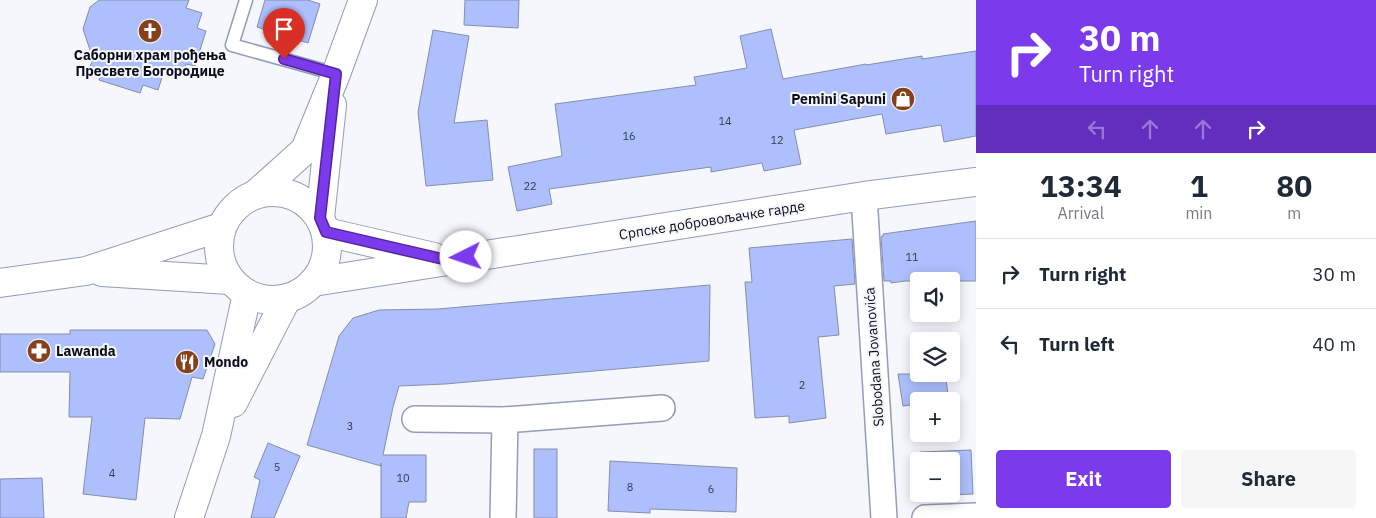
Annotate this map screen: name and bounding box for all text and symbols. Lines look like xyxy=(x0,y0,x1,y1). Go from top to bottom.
pin xyxy=(263,8,305,59)
icon: arrive xyxy=(270,15,298,43)
text: 30 m xyxy=(1079,15,1161,61)
church icon: Саборни храм рођења Пресвете Богородице xyxy=(137,18,163,44)
icon: right xyxy=(996,20,1061,85)
place label: Саборни храм рођења Пресвете Богородице xyxy=(74,46,226,80)
text: Turn right xyxy=(1079,59,1174,88)
shop icon: Pemini Sapuni xyxy=(890,86,916,112)
place label: Pemini Sapuni xyxy=(791,90,886,108)
house number: 14 xyxy=(718,114,732,128)
icon: left xyxy=(1083,115,1111,143)
icon: ahead xyxy=(1136,115,1164,143)
icon: ahead xyxy=(1189,115,1217,143)
icon: right xyxy=(1242,115,1270,143)
house number: 16 xyxy=(622,129,636,143)
house number: 12 xyxy=(770,133,784,147)
text: 13:34 xyxy=(1040,166,1122,205)
text: 1 xyxy=(1190,166,1208,205)
text: 80 xyxy=(1276,166,1312,205)
house number: 22 xyxy=(523,179,537,193)
street label: Српске добровољачке гарде xyxy=(618,196,807,244)
text: Arrival xyxy=(1057,203,1104,223)
text: min xyxy=(1185,203,1212,223)
text: m xyxy=(1287,203,1301,223)
position arrow xyxy=(439,230,491,282)
house number: 11 xyxy=(905,250,919,264)
icon: right xyxy=(996,260,1024,288)
text: Turn right xyxy=(1039,262,1126,286)
text: 30 m xyxy=(1312,262,1356,286)
map controls xyxy=(910,272,960,502)
button: sound xyxy=(910,272,960,322)
street label: Slobodana Jovanovića xyxy=(860,286,888,427)
icon: left xyxy=(996,330,1024,358)
button: layers xyxy=(910,332,960,382)
text: Turn left xyxy=(1039,332,1115,356)
text: 40 m xyxy=(1312,332,1356,356)
pharmacy icon: Lawanda xyxy=(26,338,52,364)
place label: Lawanda xyxy=(56,342,116,360)
restaurant icon: Mondo xyxy=(174,349,200,375)
place label: Mondo xyxy=(204,353,248,371)
house number: 2 xyxy=(799,378,805,392)
button: + xyxy=(910,392,960,442)
house number: 3 xyxy=(347,419,353,433)
button: Exit xyxy=(996,450,1171,508)
button: Share xyxy=(1181,450,1356,508)
button: − xyxy=(910,452,960,502)
house number: 5 xyxy=(274,460,280,474)
house number: 4 xyxy=(109,466,116,480)
house number: 10 xyxy=(396,471,410,485)
house number: 8 xyxy=(627,480,633,494)
house number: 6 xyxy=(708,482,714,496)

